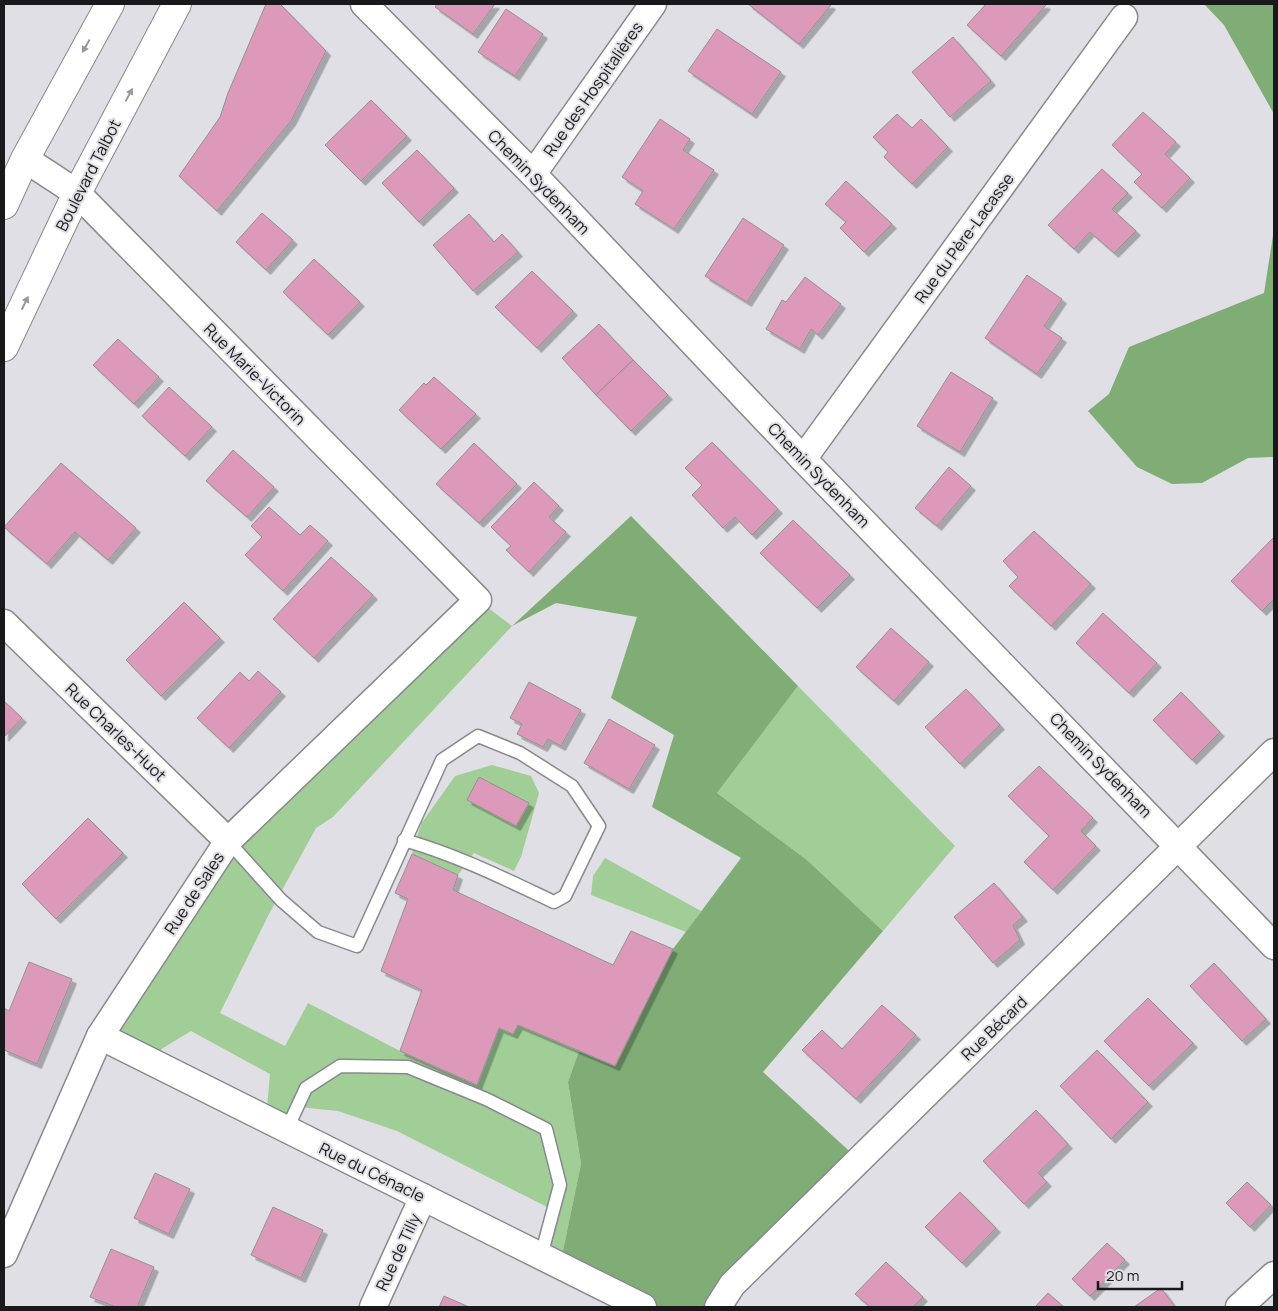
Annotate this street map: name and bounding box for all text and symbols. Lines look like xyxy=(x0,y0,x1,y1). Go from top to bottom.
street label: Rue des Hospitalières xyxy=(538,17,648,161)
one-way arrow xyxy=(82,39,90,54)
one-way arrow xyxy=(125,88,133,103)
street label: Boulevard Talbot xyxy=(50,115,126,235)
street label: Chemin Sydenham xyxy=(483,125,595,239)
street label: Rue du Père-Lacasse xyxy=(909,168,1019,308)
one-way arrow xyxy=(21,296,29,310)
street label: Rue Marie-Victorin xyxy=(199,318,311,430)
street label: Chemin Sydenham xyxy=(763,418,875,532)
street label: Rue Charles-Huot xyxy=(61,678,171,786)
street label: Chemin Sydenham xyxy=(1045,708,1157,822)
street label: Rue de Sales xyxy=(159,847,229,939)
street label: Rue Bécard xyxy=(956,991,1032,1065)
street label: Rue du Cénacle xyxy=(316,1137,428,1207)
street label: Rue de Tilly xyxy=(370,1209,426,1294)
scale bar xyxy=(1098,1258,1182,1290)
text: 20 m xyxy=(1106,1265,1139,1286)

